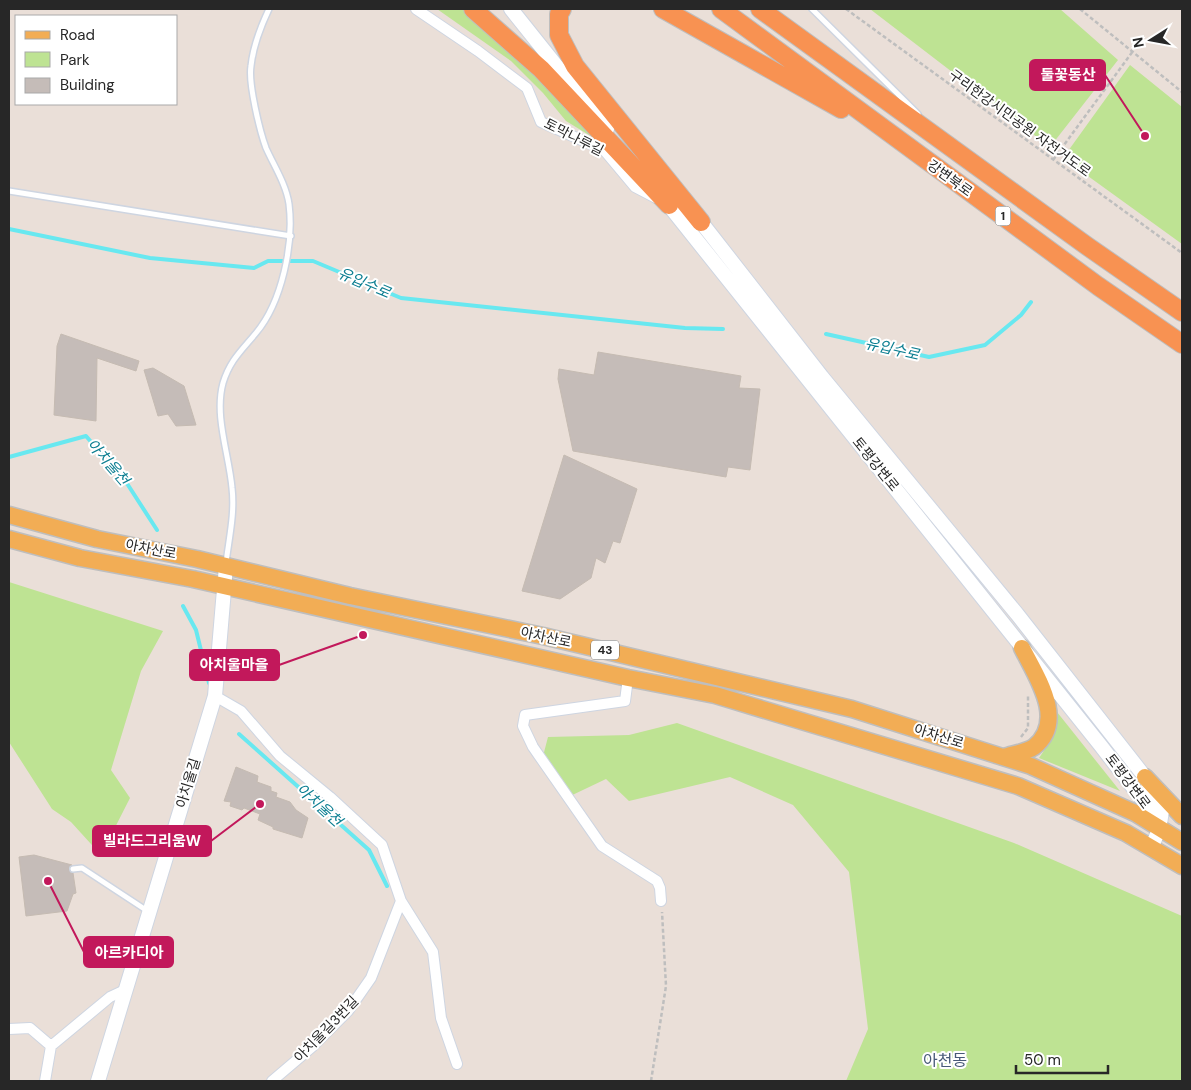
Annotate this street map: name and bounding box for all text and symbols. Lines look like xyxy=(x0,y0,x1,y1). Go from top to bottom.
legend xyxy=(15,15,178,105)
north arrow xyxy=(1126,15,1176,65)
text: Road xyxy=(60,25,95,45)
text: N xyxy=(1128,36,1148,49)
text: Park xyxy=(60,50,90,70)
callout: 둘꽃동산 xyxy=(1030,60,1105,90)
street label: 구리한강시민공원 자전거도로 xyxy=(945,65,1095,181)
text: 둘꽃동산 xyxy=(1040,65,1096,85)
text: Building xyxy=(60,75,115,95)
street label: 토막나루길 xyxy=(541,114,607,160)
street label: 강변북로 xyxy=(924,156,976,200)
road number: 1 xyxy=(996,207,1010,226)
water label: 유입수로 xyxy=(335,263,394,303)
water label: 유입수로 xyxy=(863,333,922,365)
street label: 토평강변로 xyxy=(849,433,903,495)
water label: 아치울천 xyxy=(82,435,135,491)
street label: 아차산로 xyxy=(124,535,178,563)
street label: 아차산로 xyxy=(519,623,573,651)
road number: 43 xyxy=(591,640,619,660)
callout: 아치울마을 xyxy=(190,650,279,680)
text: 아치울마을 xyxy=(199,655,269,675)
street label: 아차산로 xyxy=(912,720,966,752)
street label: 토평강변로 xyxy=(1101,750,1155,812)
street label: 아치울길 xyxy=(172,756,204,810)
water label: 아치울천 xyxy=(292,779,348,832)
callout: 빌라드그리움W xyxy=(93,826,211,856)
text: 빌라드그리움W xyxy=(103,831,201,851)
callout: 아르카디아 xyxy=(84,937,173,967)
text: 아르카디아 xyxy=(94,943,164,963)
street label: 아치울길3번길 xyxy=(290,992,362,1066)
scale bar xyxy=(1016,1042,1108,1074)
district label: 아천동 xyxy=(923,1050,967,1071)
text: 50 m xyxy=(1024,1050,1061,1070)

